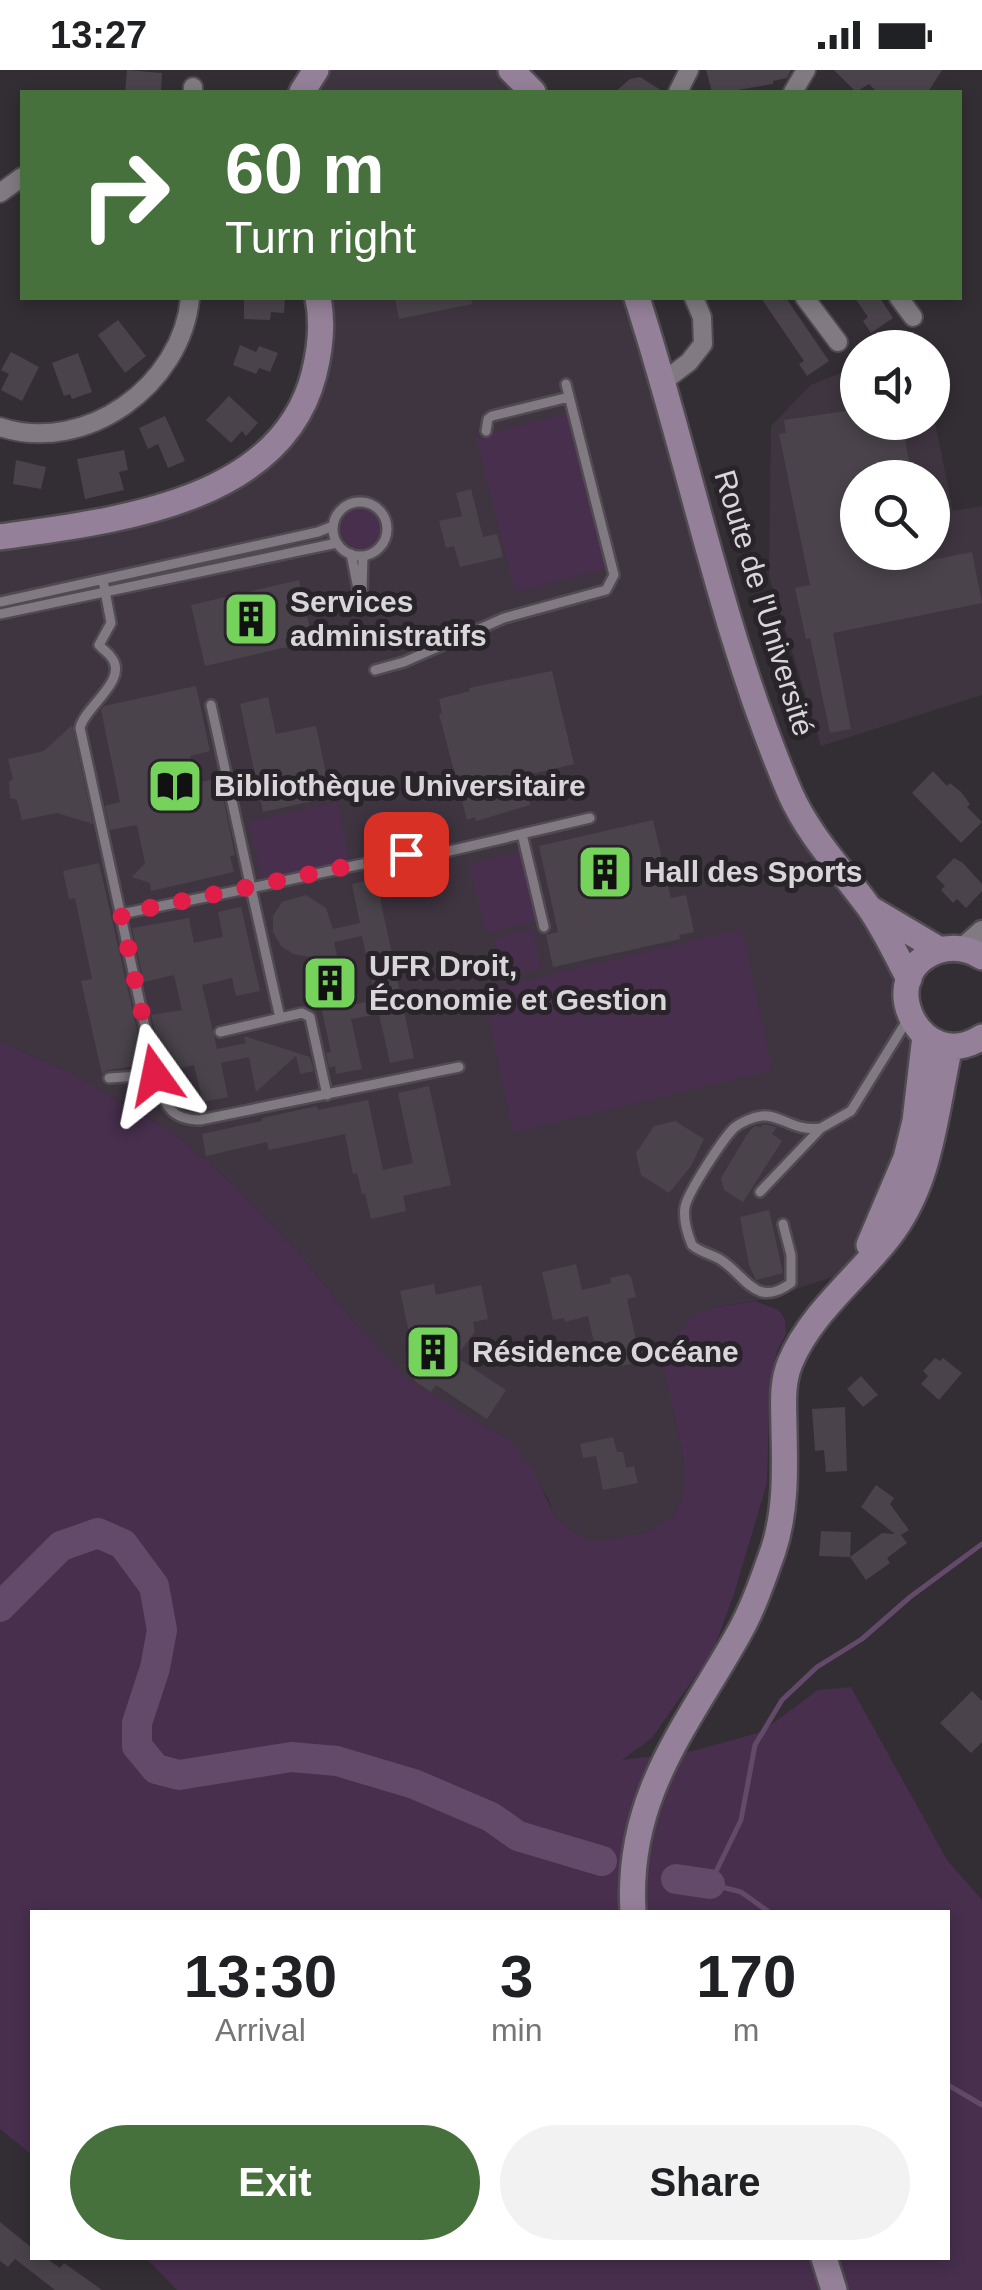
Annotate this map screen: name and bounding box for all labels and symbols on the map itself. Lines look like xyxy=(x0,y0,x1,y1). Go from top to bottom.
street label: Route de l'Université xyxy=(708,466,821,740)
place label: Services administratifs xyxy=(290,585,487,652)
building icon: Services administratifs xyxy=(221,589,281,649)
library icon: Bibliothèque Universitaire xyxy=(145,756,205,816)
place label: Bibliothèque Universitaire xyxy=(214,769,586,802)
pin xyxy=(364,812,449,897)
building icon: Hall des Sports xyxy=(575,842,635,902)
place label: Hall des Sports xyxy=(644,855,862,888)
place label: UFR Droit, Économie et Gestion xyxy=(369,949,667,1016)
building icon: UFR Droit, Économie et Gestion xyxy=(300,953,360,1013)
position arrow xyxy=(103,1023,207,1127)
building icon: Résidence Océane xyxy=(403,1322,463,1382)
place label: Résidence Océane xyxy=(472,1335,739,1368)

